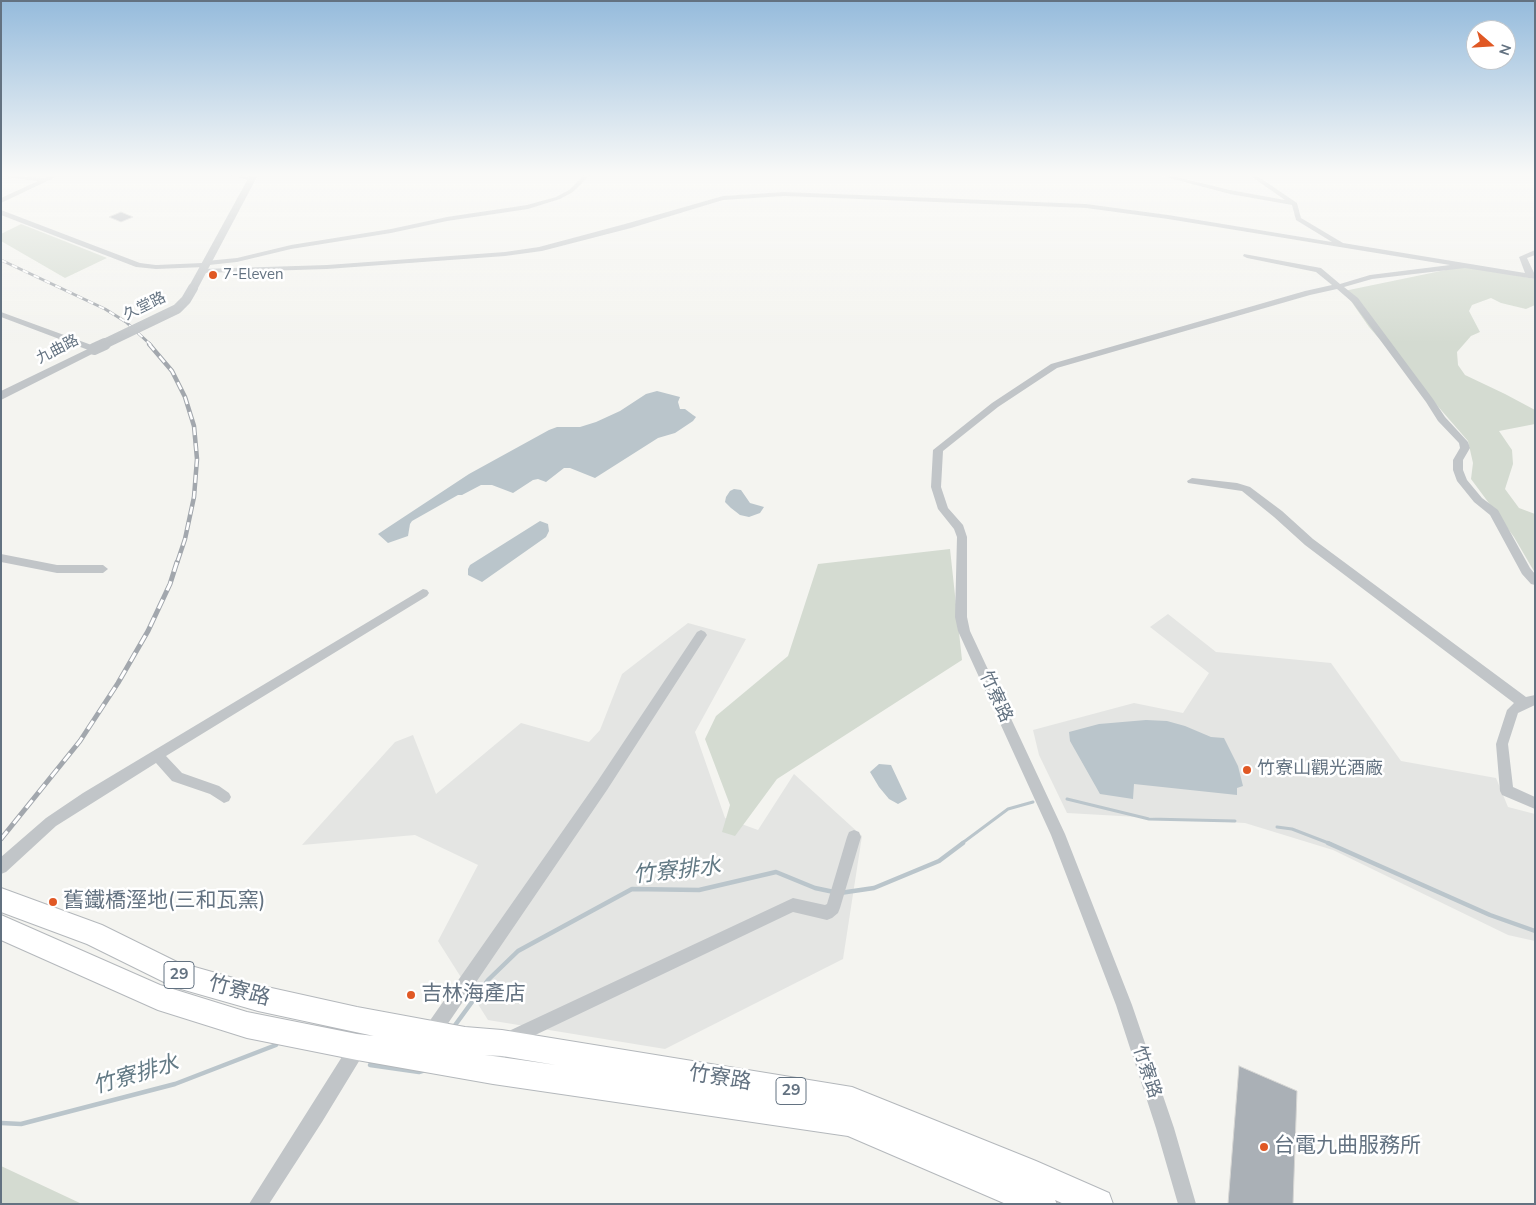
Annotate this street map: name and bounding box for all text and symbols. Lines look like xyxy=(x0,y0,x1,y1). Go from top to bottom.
north arrow xyxy=(1466,20,1516,70)
text: N xyxy=(1494,42,1515,58)
place label: 7-Eleven xyxy=(223,266,283,284)
marker: 7-Eleven xyxy=(207,269,219,281)
street label: 久堂路 xyxy=(121,289,169,325)
street label: 九曲路 xyxy=(34,332,82,368)
street label: 竹寮路 xyxy=(974,668,1016,726)
place label: 竹寮山觀光酒廠 xyxy=(1257,759,1383,781)
marker: 竹寮山觀光酒廠 xyxy=(1241,764,1253,776)
water label: 竹寮排水 xyxy=(632,854,722,890)
place label: 舊鐵橋溼地(三和瓦窯) xyxy=(63,889,265,915)
marker: 舊鐵橋溼地(三和瓦窯) xyxy=(47,896,59,908)
road number: 29 xyxy=(164,962,194,988)
street label: 竹寮路 xyxy=(205,972,273,1012)
place label: 吉林海產店 xyxy=(421,982,526,1008)
marker: 吉林海產店 xyxy=(405,989,417,1001)
street label: 竹寮路 xyxy=(1127,1043,1165,1101)
water label: 竹寮排水 xyxy=(90,1051,182,1101)
street label: 竹寮路 xyxy=(687,1062,753,1096)
road number: 29 xyxy=(776,1078,806,1104)
place label: 台電九曲服務所 xyxy=(1274,1134,1421,1160)
marker: 台電九曲服務所 xyxy=(1258,1141,1270,1153)

